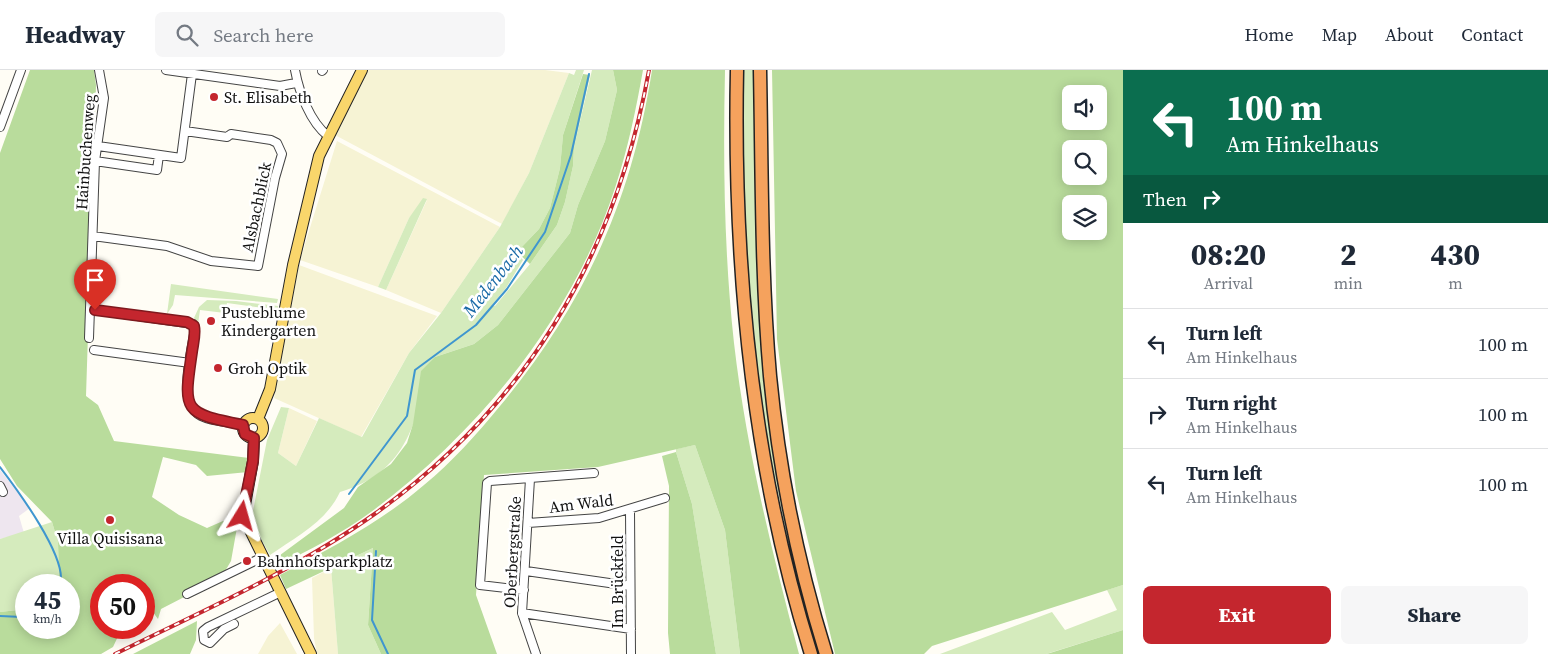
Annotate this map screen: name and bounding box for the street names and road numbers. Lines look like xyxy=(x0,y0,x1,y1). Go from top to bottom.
street label: Hainbuchenweg xyxy=(70,93,100,211)
street label: Alsbachblick xyxy=(236,160,276,254)
street label: Am Wald xyxy=(548,488,614,518)
street label: Oberbergstraße xyxy=(498,495,526,609)
street label: Im Brückfeld xyxy=(606,535,628,629)

